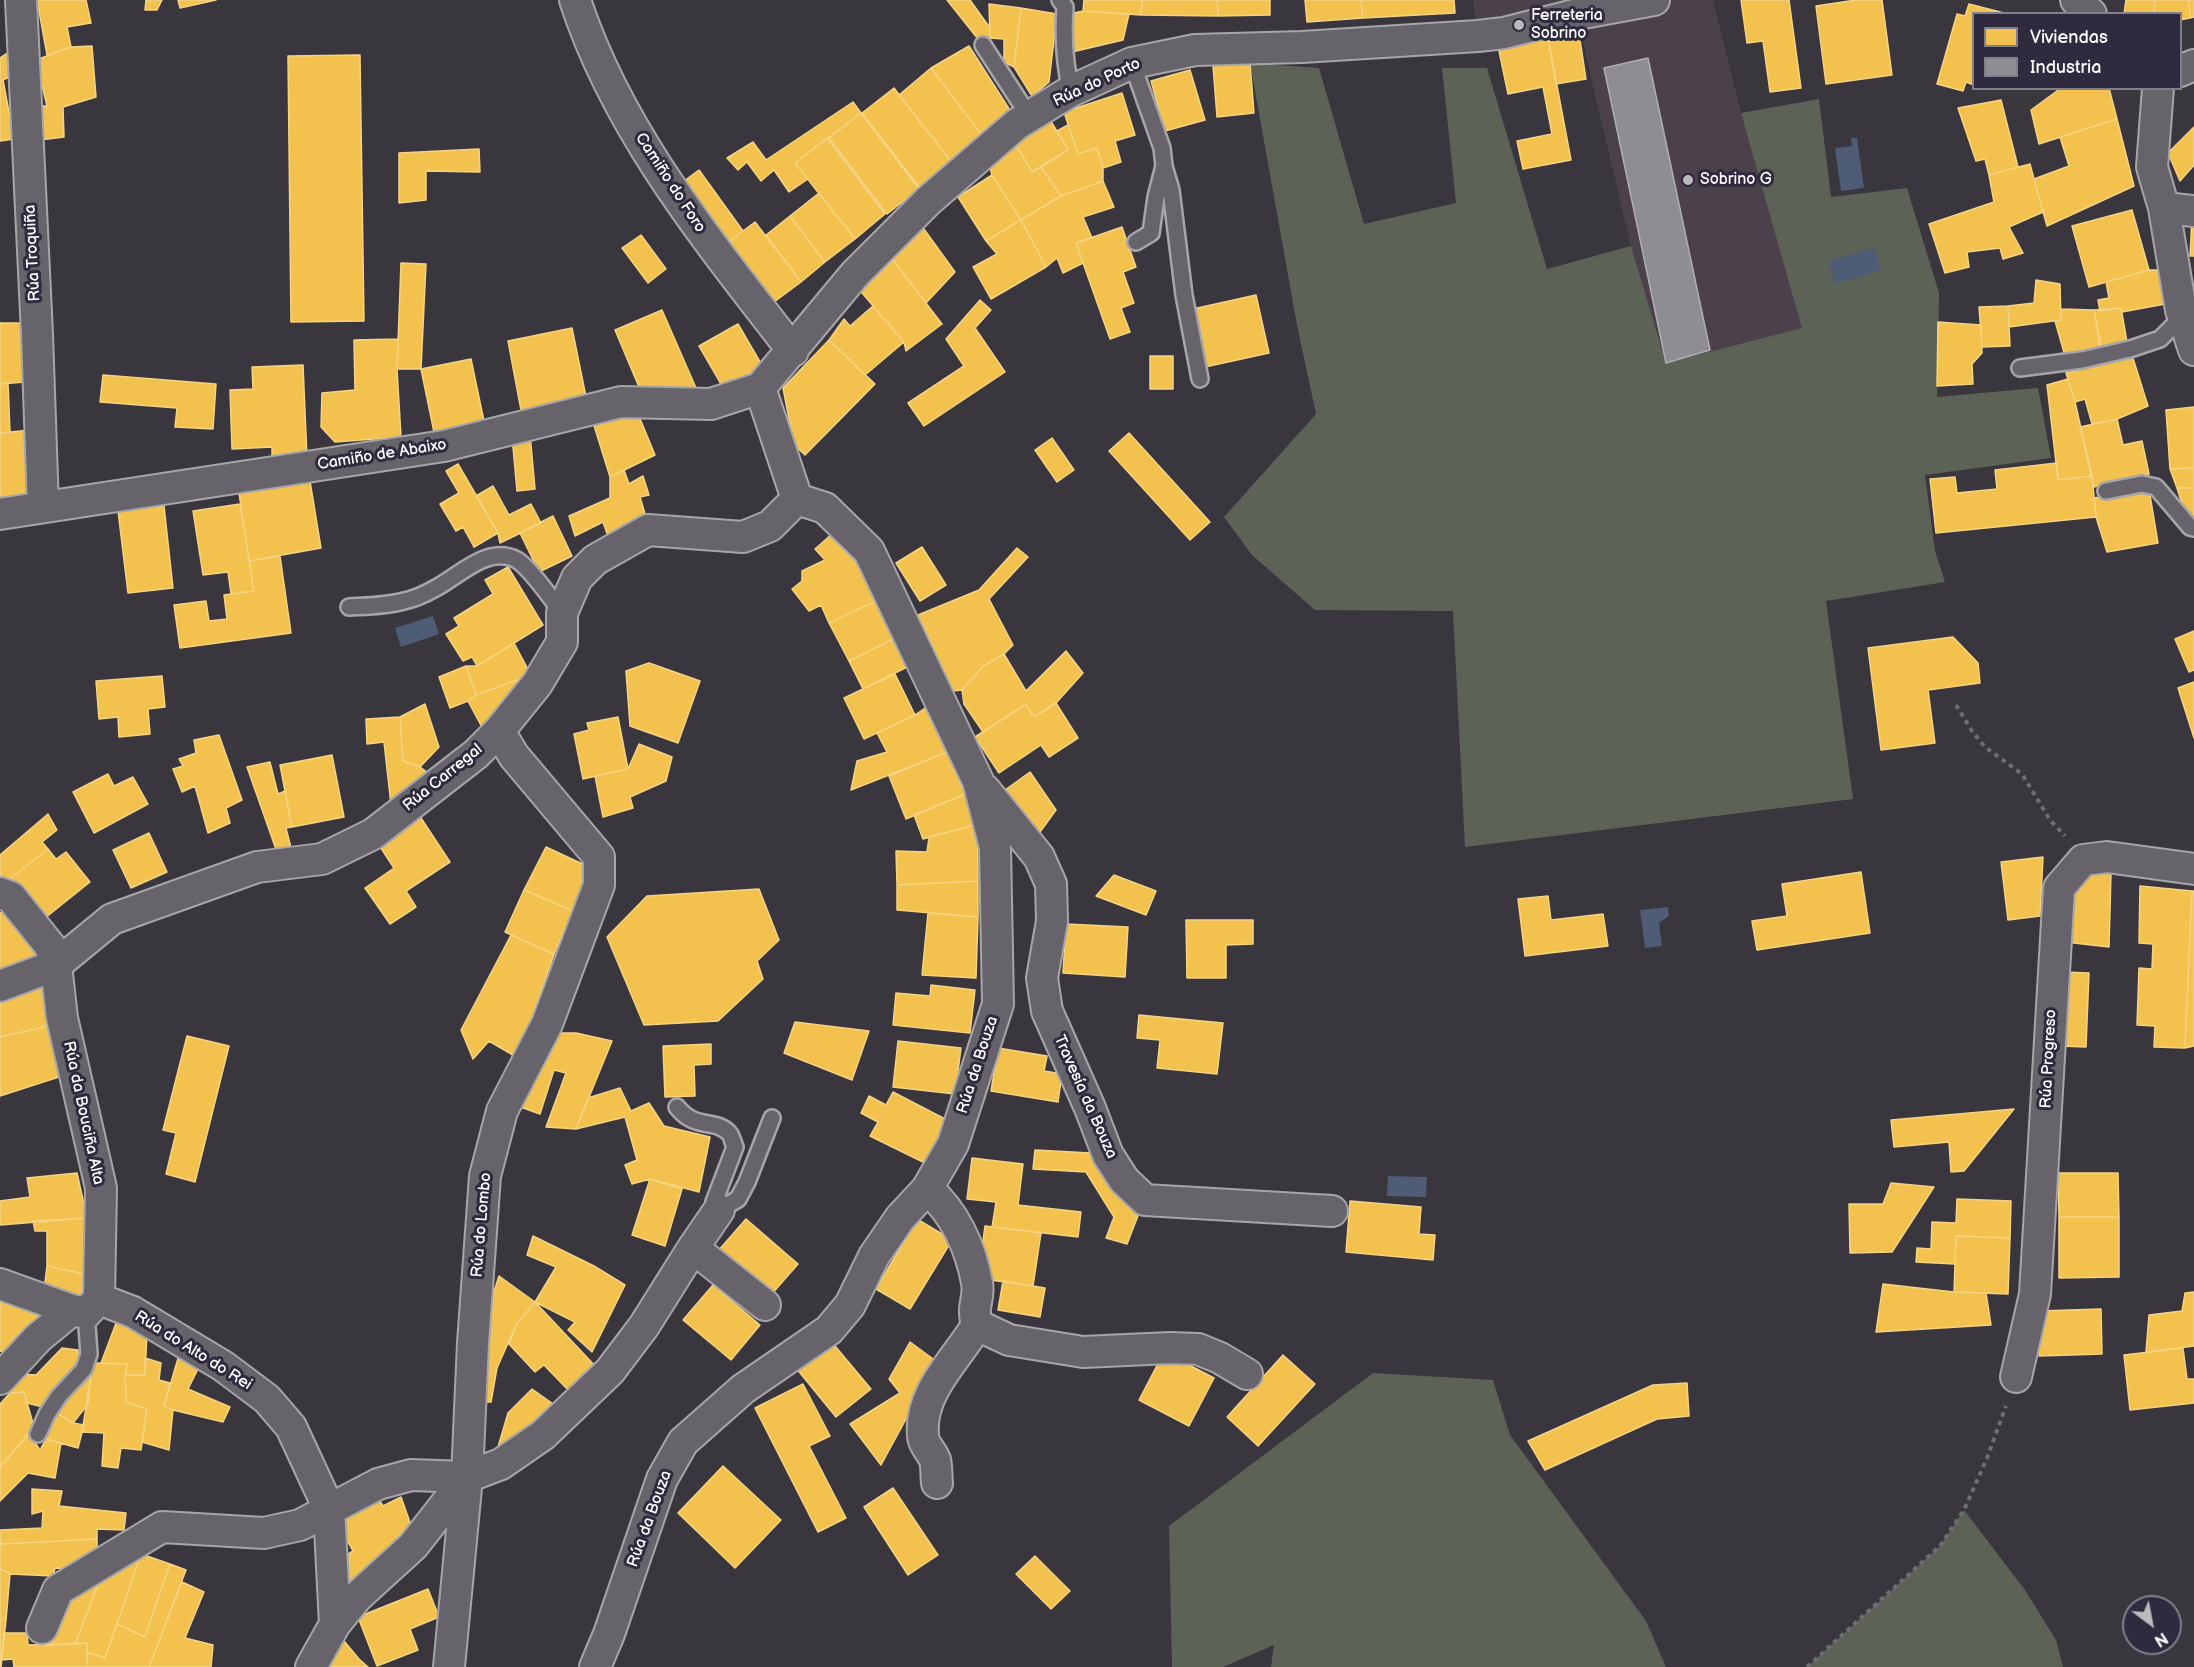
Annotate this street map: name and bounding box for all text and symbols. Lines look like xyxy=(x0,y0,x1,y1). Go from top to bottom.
place label: Ferreteria Sobrino xyxy=(1531,6,1603,44)
legend xyxy=(1972,12,2182,90)
marker: Ferreteria Sobrino xyxy=(1512,18,1526,32)
text: Viviendas xyxy=(2030,27,2108,48)
street label: Rúa do Porto xyxy=(1050,54,1144,112)
text: Industria xyxy=(2030,57,2101,78)
street label: Camiño do Foro xyxy=(631,129,709,237)
place label: Sobrino G xyxy=(1700,170,1772,190)
marker: Sobrino G xyxy=(1681,173,1695,187)
street label: Rúa Troquiña xyxy=(21,204,45,302)
street label: Camiño de Abaixo xyxy=(316,435,448,475)
street label: Rúa Carregal xyxy=(399,740,487,816)
street label: Rúa Progreso xyxy=(2037,1009,2061,1109)
street label: Rúa da Bouza xyxy=(953,1014,1003,1116)
street label: Travesía da Bouza xyxy=(1049,1032,1121,1162)
street label: Rúa da Bouciña Alta xyxy=(58,1039,108,1187)
street label: Rúa do Lombo xyxy=(468,1172,496,1278)
street label: Rúa do Alto do Rei xyxy=(131,1307,255,1395)
street label: Rúa da Bouza xyxy=(624,1468,676,1570)
north arrow xyxy=(2122,1595,2182,1655)
text: N xyxy=(2151,1628,2171,1650)

